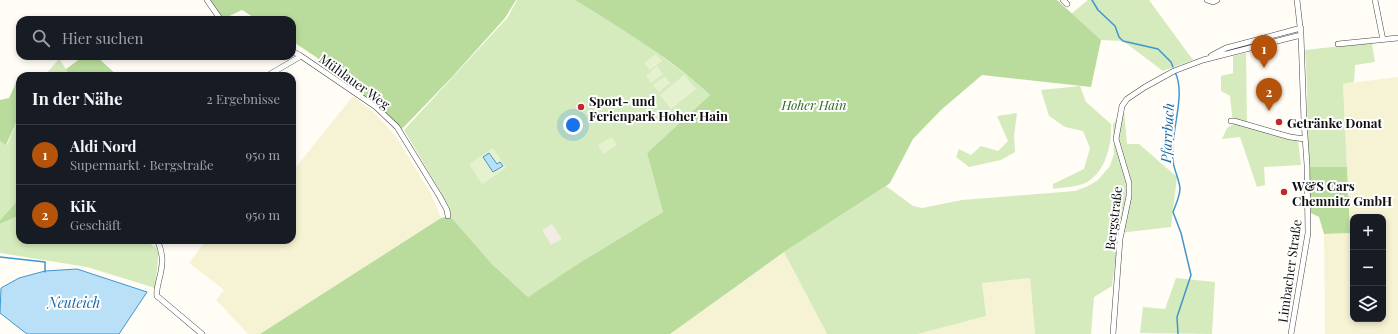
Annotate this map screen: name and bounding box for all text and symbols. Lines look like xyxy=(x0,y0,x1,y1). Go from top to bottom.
search box xyxy=(16,16,296,60)
icon: search xyxy=(30,27,52,49)
text: Hier suchen xyxy=(62,28,144,48)
pin: 1 xyxy=(1251,35,1277,68)
street label: Mühlauer Weg xyxy=(316,50,394,112)
pin: 2 xyxy=(1256,78,1282,111)
text: In der Nähe xyxy=(32,87,123,109)
text: 2 Ergebnisse xyxy=(206,90,280,107)
place label: Sport- und Ferienpark Hoher Hain xyxy=(589,92,728,124)
park label: Hoher Hain xyxy=(781,96,846,113)
marker: Sport- und Ferienpark Hoher Hain xyxy=(576,102,586,112)
water label: Pfarrbach xyxy=(1156,103,1178,164)
place label: Getränke Donat xyxy=(1287,114,1383,131)
your location xyxy=(563,115,583,135)
marker: Getränke Donat xyxy=(1274,117,1284,127)
text: Aldi Nord xyxy=(70,136,136,156)
text: 1 xyxy=(43,146,47,163)
text: 950 m xyxy=(245,146,280,163)
text: Supermarkt · Bergstraße xyxy=(70,156,214,173)
place label: W&S Cars Chemnitz GmbH xyxy=(1291,177,1392,209)
street label: Bergstraße xyxy=(1101,185,1125,251)
marker: W&S Cars Chemnitz GmbH xyxy=(1279,187,1289,197)
text: KiK xyxy=(70,196,96,216)
text: 2 xyxy=(42,206,48,223)
text: 950 m xyxy=(245,206,280,223)
map controls xyxy=(1350,214,1386,322)
button: + xyxy=(1350,214,1386,250)
text: Geschäft xyxy=(70,216,121,233)
street label: Limbacher Straße xyxy=(1273,218,1305,324)
button: − xyxy=(1350,250,1386,286)
button: layers xyxy=(1350,286,1386,322)
water label: Neuteich xyxy=(46,293,100,312)

